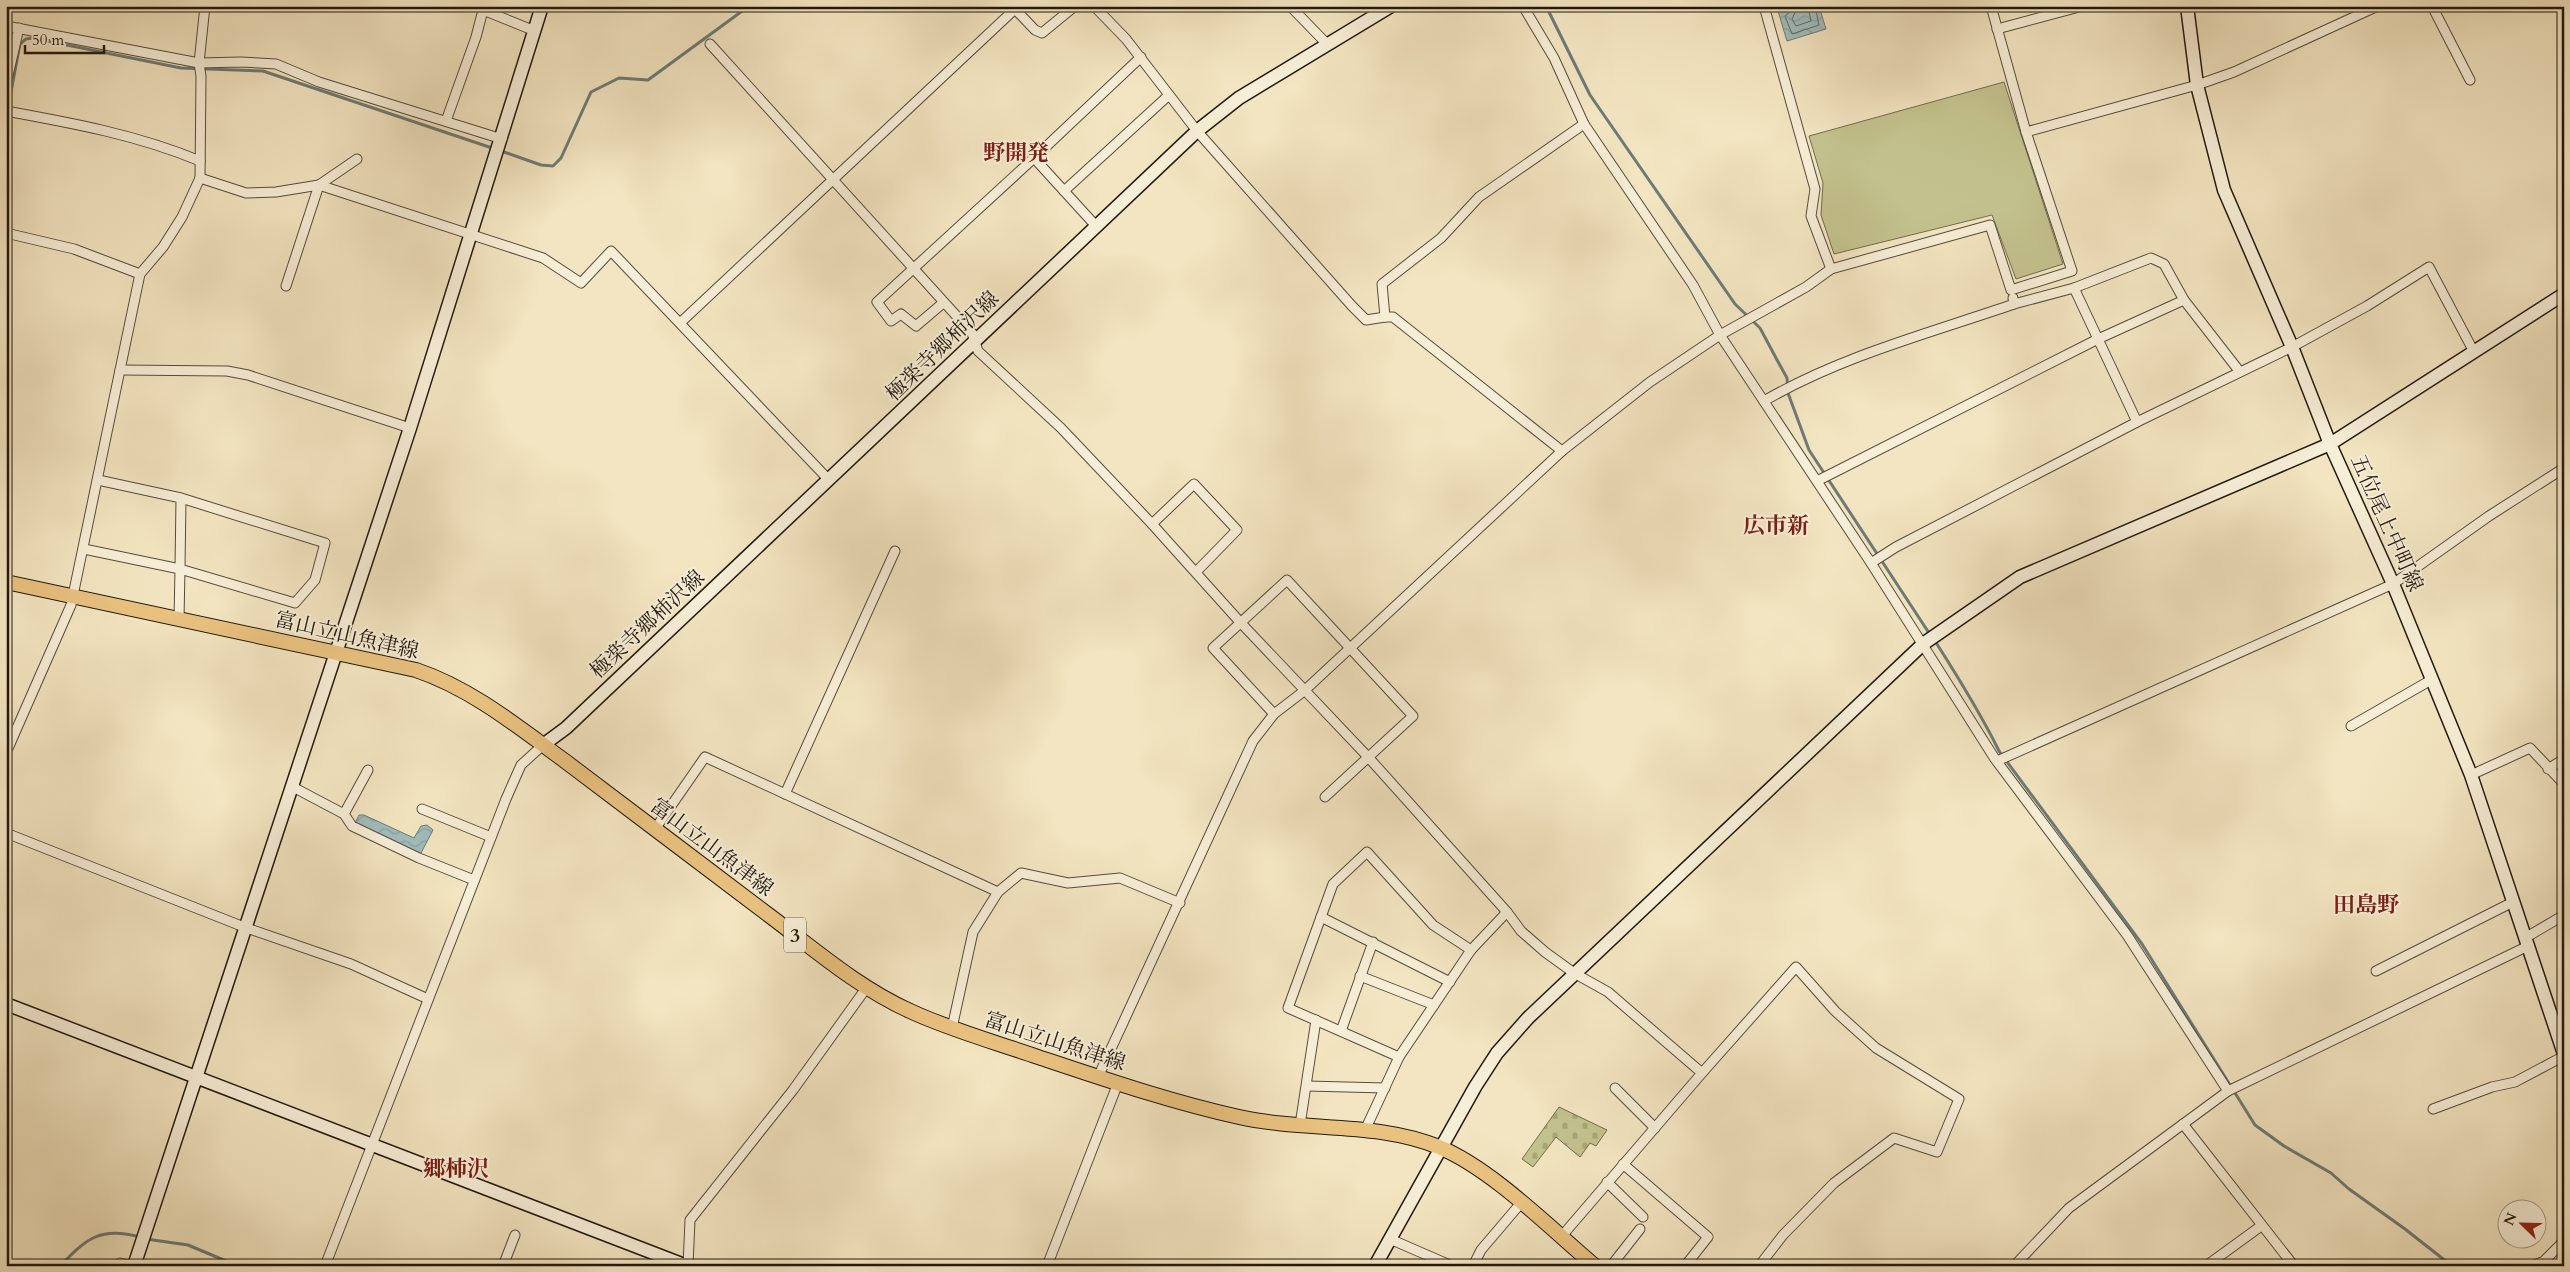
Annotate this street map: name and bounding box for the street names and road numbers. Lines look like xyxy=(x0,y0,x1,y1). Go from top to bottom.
street label: 極楽寺郷柿沢線 xyxy=(879,285,1005,408)
street label: 五位尾上中町線 xyxy=(2343,450,2430,596)
street label: 極楽寺郷柿沢線 xyxy=(584,564,711,685)
street label: 富山立山魚津線 xyxy=(272,605,422,666)
street label: 富山立山魚津線 xyxy=(644,792,779,903)
road number: 3 xyxy=(784,918,806,952)
street label: 富山立山魚津線 xyxy=(980,1005,1129,1078)

